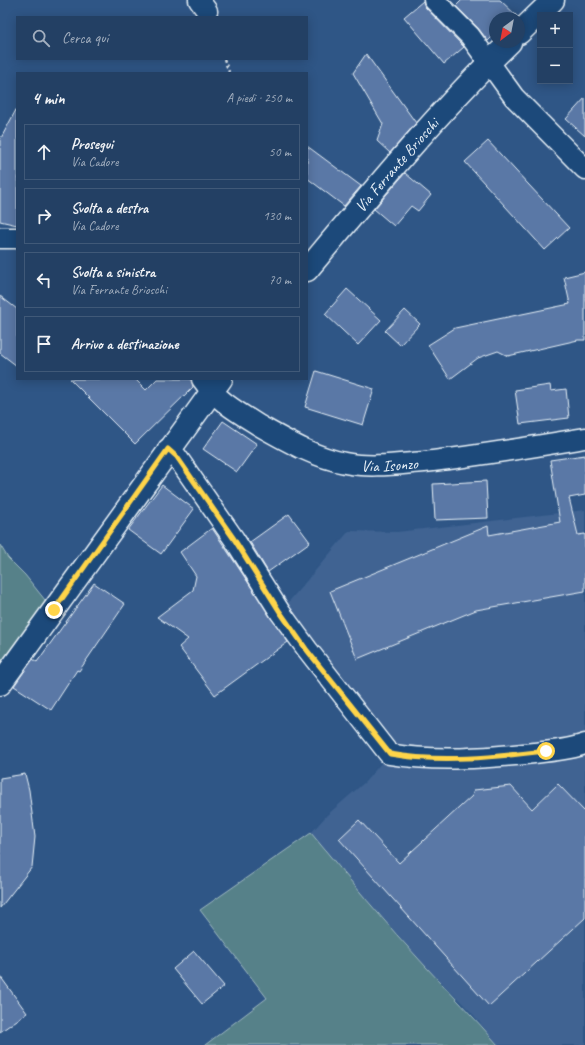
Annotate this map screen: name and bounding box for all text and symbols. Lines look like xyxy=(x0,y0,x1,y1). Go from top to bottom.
north arrow xyxy=(489,12,525,48)
map controls xyxy=(537,12,573,84)
button: + xyxy=(537,12,573,48)
search box xyxy=(16,16,308,60)
icon: search xyxy=(30,27,52,49)
text: Cerca qui xyxy=(62,29,108,48)
button: − xyxy=(537,48,573,84)
text: 4 min xyxy=(32,88,65,109)
text: A piedi · 250 m xyxy=(227,90,292,106)
street label: Via Ferrante Brioschi xyxy=(351,113,444,216)
text: Prosegui xyxy=(71,135,113,154)
icon: ahead xyxy=(33,141,55,163)
text: 50 m xyxy=(269,144,291,160)
text: Via Cadore xyxy=(71,154,118,170)
text: Svolta a destra xyxy=(71,199,148,218)
icon: right xyxy=(33,205,55,227)
text: 130 m xyxy=(263,208,291,224)
text: Via Cadore xyxy=(71,218,118,234)
text: Svolta a sinistra xyxy=(71,263,155,282)
icon: left xyxy=(33,269,55,291)
text: 70 m xyxy=(269,272,291,288)
text: Via Ferrante Brioschi xyxy=(71,282,167,298)
icon: arrive xyxy=(33,333,55,355)
text: Arrivo a destinazione xyxy=(71,335,179,354)
street label: Via Isonzo xyxy=(361,453,420,477)
route end xyxy=(45,601,63,619)
route start xyxy=(537,742,555,760)

